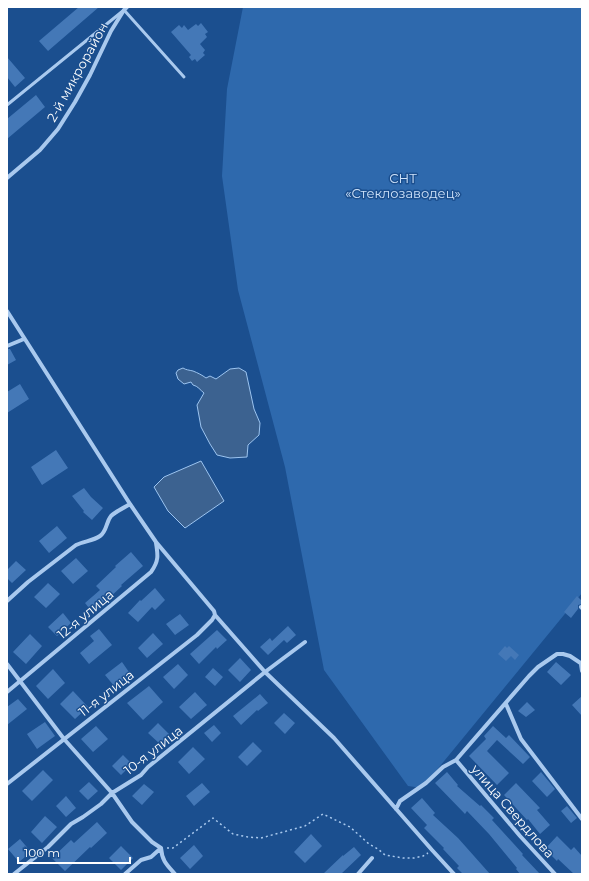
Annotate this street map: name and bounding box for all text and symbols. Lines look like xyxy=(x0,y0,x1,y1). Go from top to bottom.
street label: 2-й микрорайон xyxy=(43,20,111,124)
park label: СНТ «Стеклозаводец» xyxy=(345,170,461,201)
street label: 12-я улица xyxy=(54,586,116,642)
street label: 11-я улица xyxy=(75,666,137,720)
street label: 10-я улица xyxy=(121,722,185,778)
street label: улица Свердлова xyxy=(467,760,558,861)
scale bar xyxy=(18,839,130,865)
text: 100 m xyxy=(24,845,60,860)

